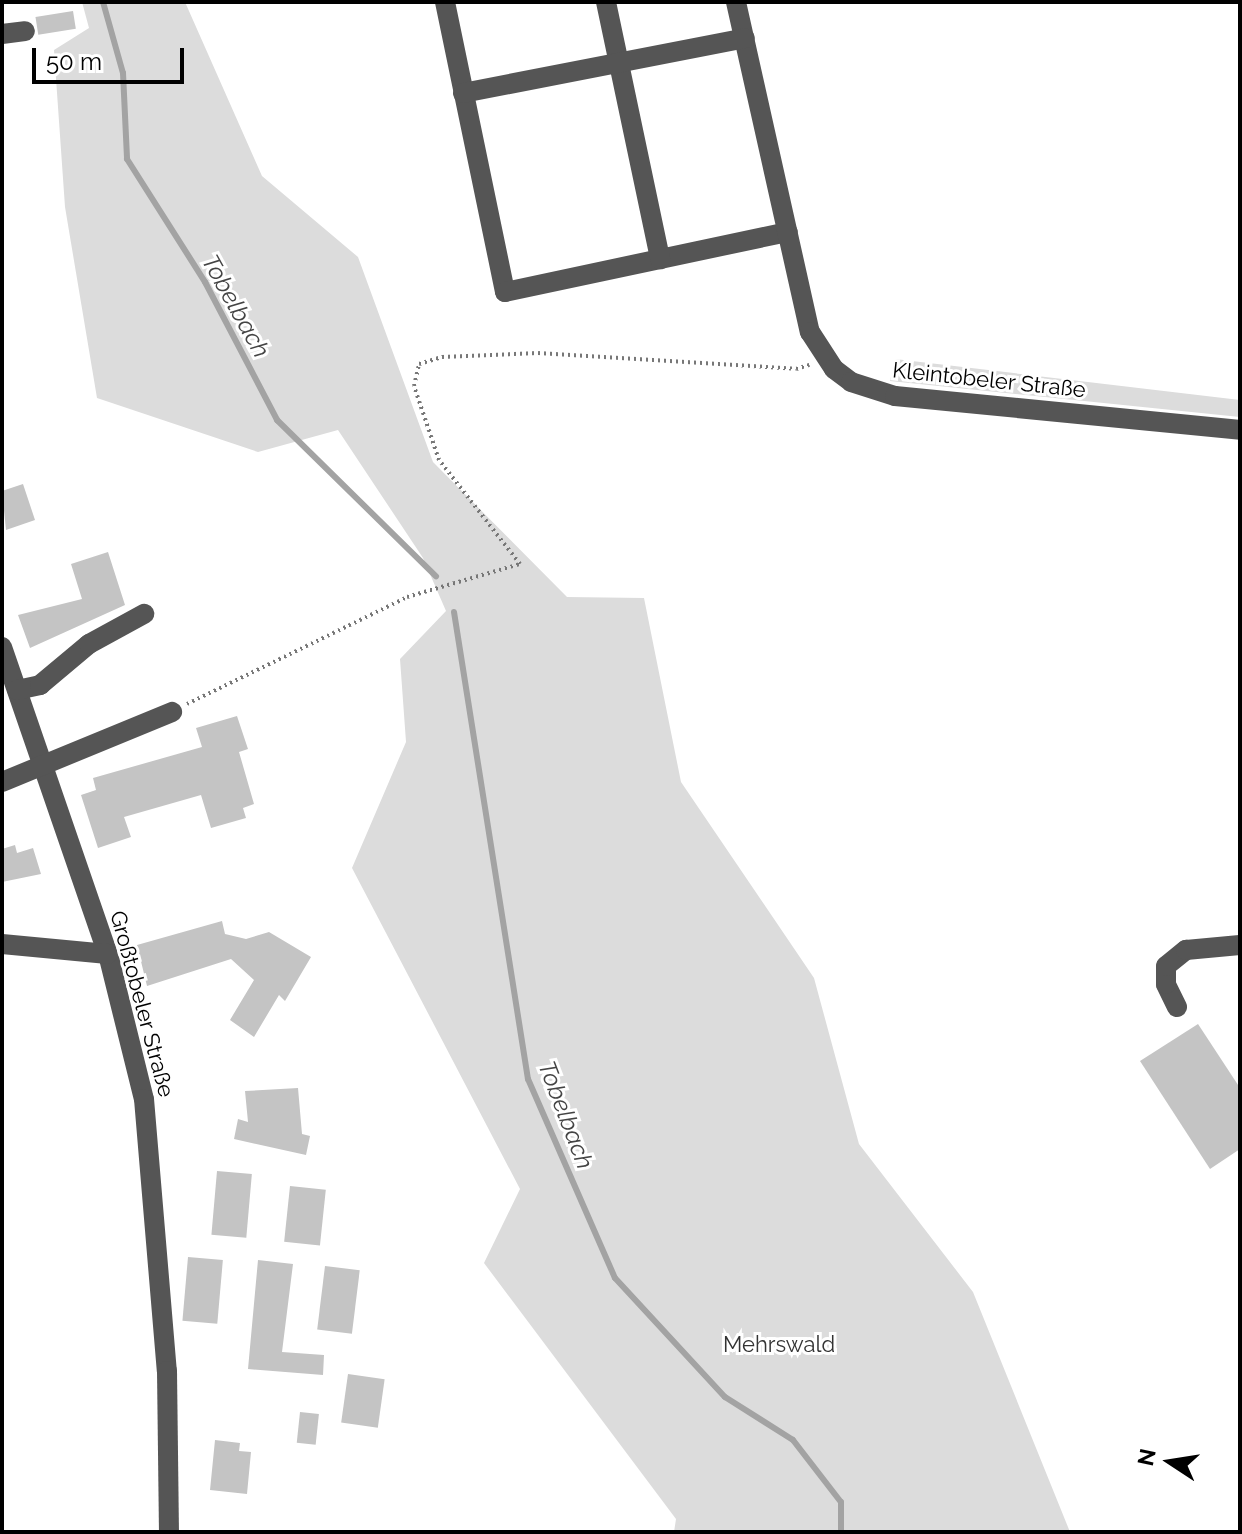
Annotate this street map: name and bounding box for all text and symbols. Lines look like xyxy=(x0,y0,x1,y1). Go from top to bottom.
scale bar xyxy=(36,32,188,82)
text: 50 m xyxy=(46,47,102,76)
water label: Tobelbach xyxy=(196,249,276,363)
street label: Kleintobeler Straße xyxy=(891,357,1087,403)
street label: Großtobeler Straße xyxy=(104,908,180,1100)
water label: Tobelbach xyxy=(532,1057,600,1173)
park label: Mehrswald xyxy=(723,1332,835,1358)
north arrow xyxy=(1130,1422,1210,1502)
text: N xyxy=(1132,1446,1161,1468)

